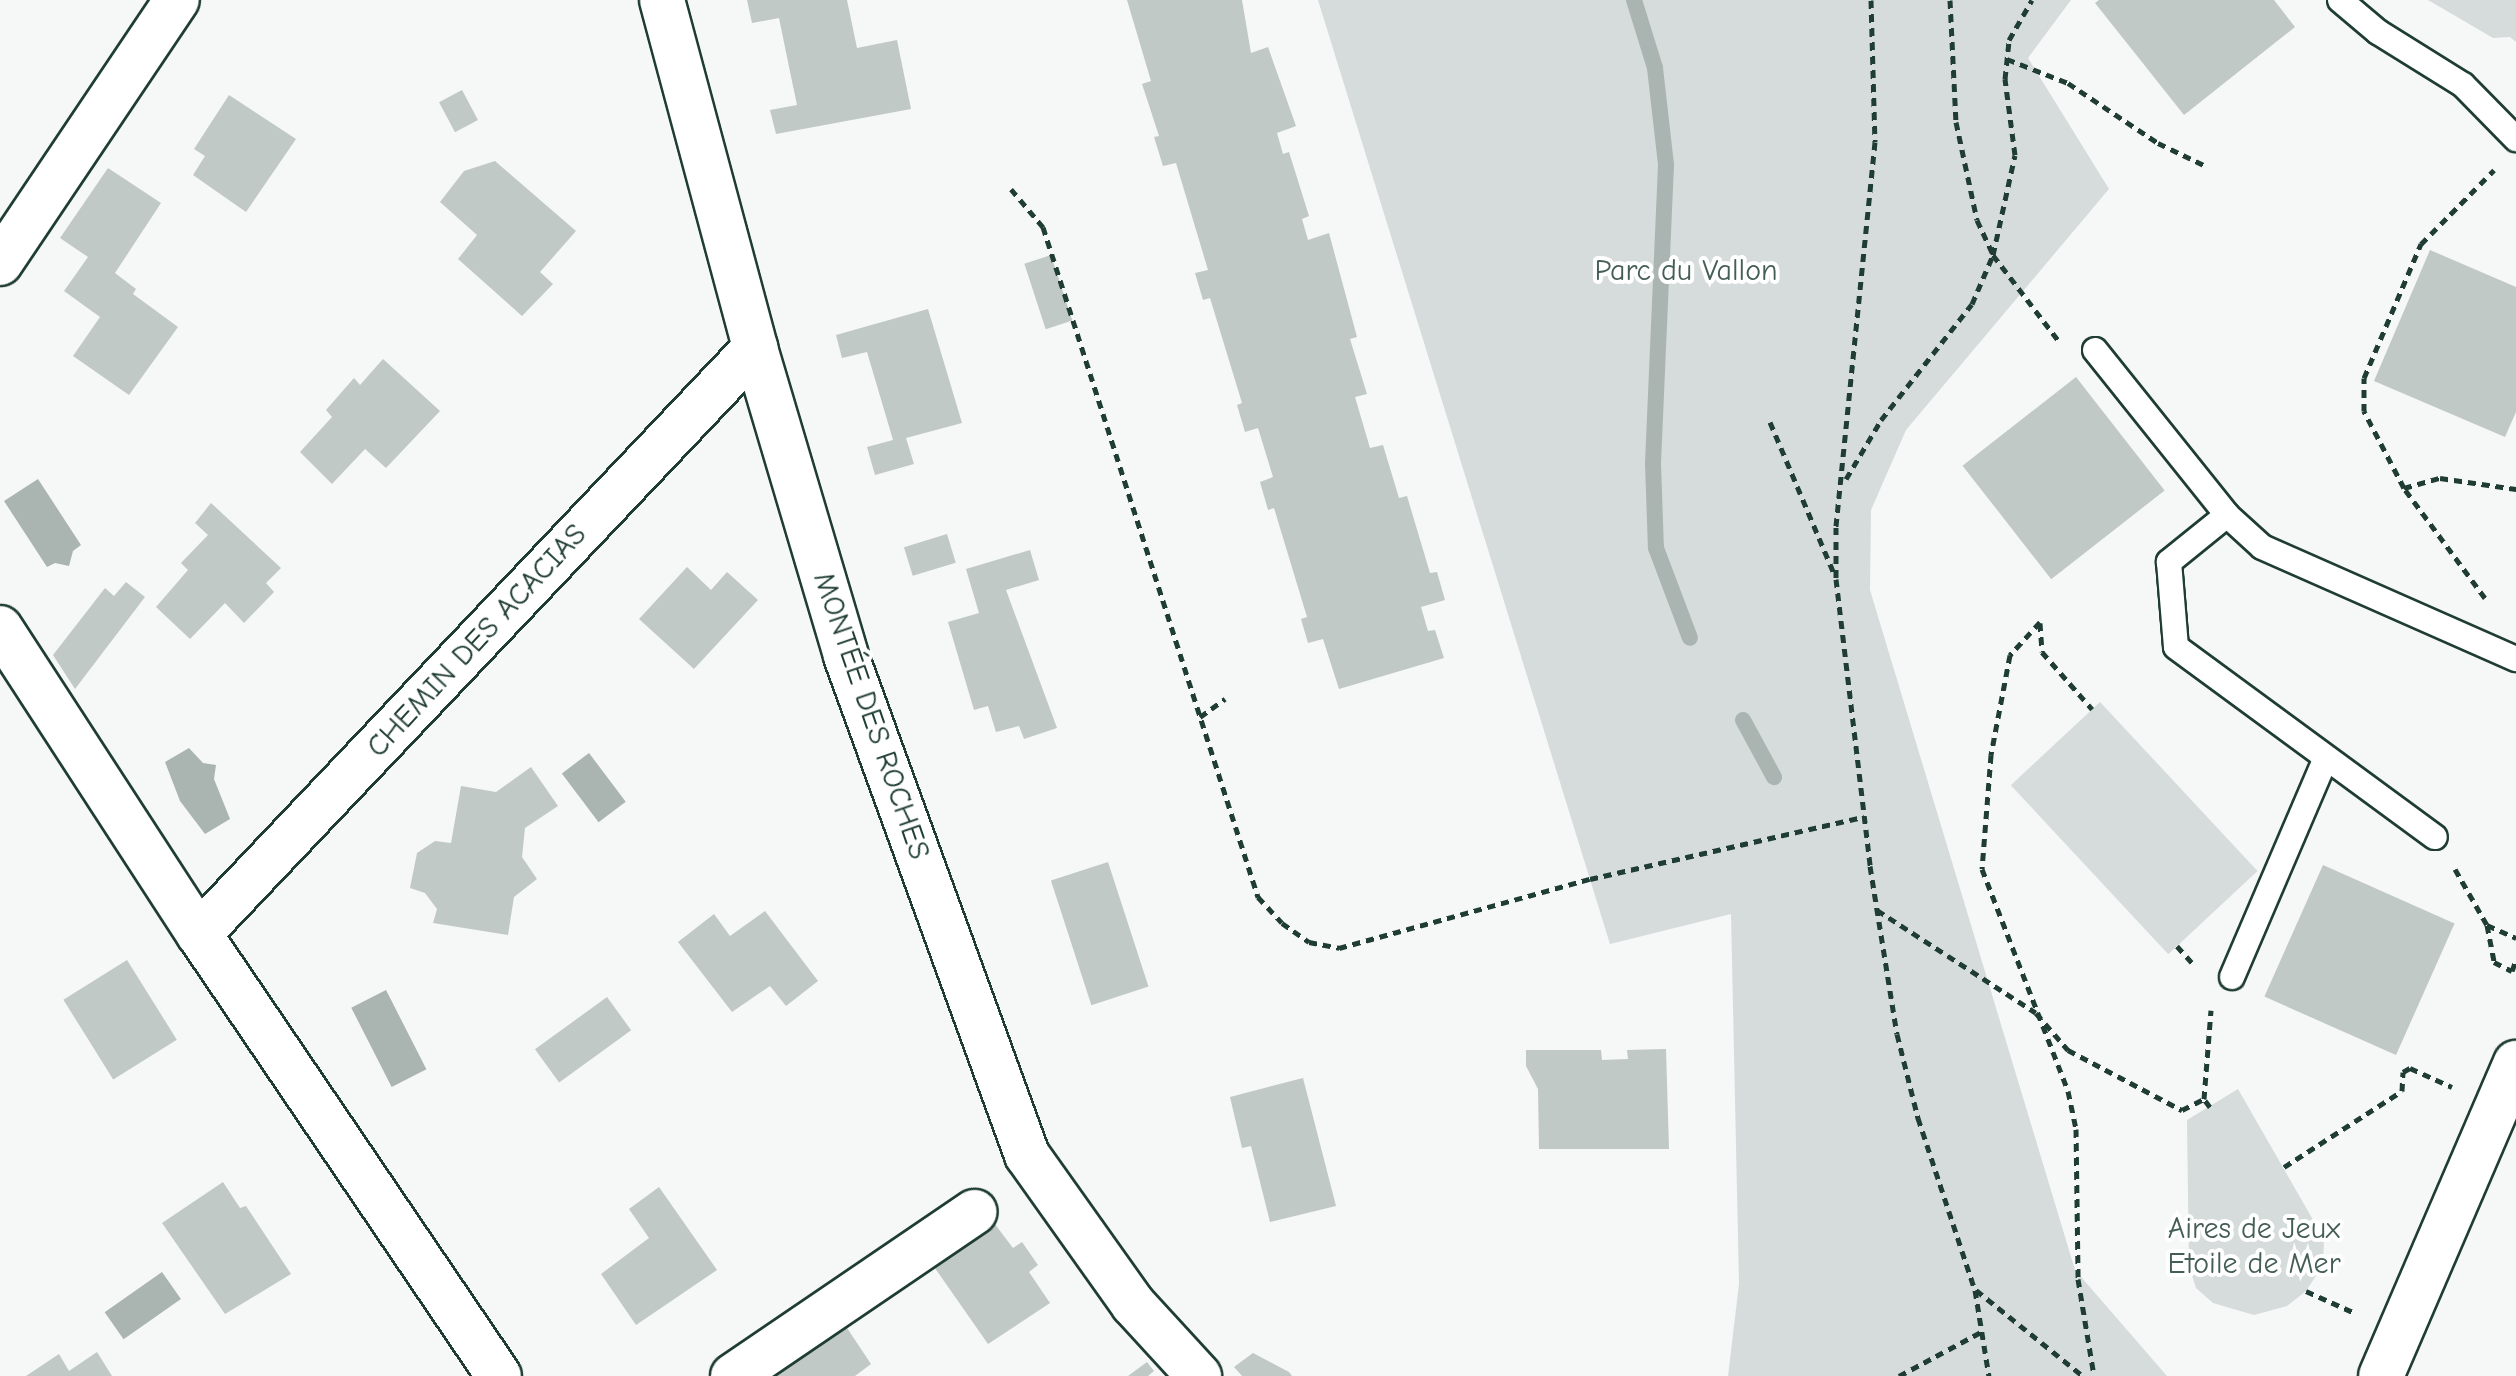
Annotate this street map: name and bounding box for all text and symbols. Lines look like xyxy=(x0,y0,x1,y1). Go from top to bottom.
park label: Parc du Vallon xyxy=(1594,253,1778,289)
street label: CHEMIN DES ACACIAS xyxy=(360,517,594,765)
street label: MONTÉE DES ROCHES xyxy=(805,568,937,864)
park label: Aires de Jeux Etoile de Mer xyxy=(2167,1211,2341,1282)

